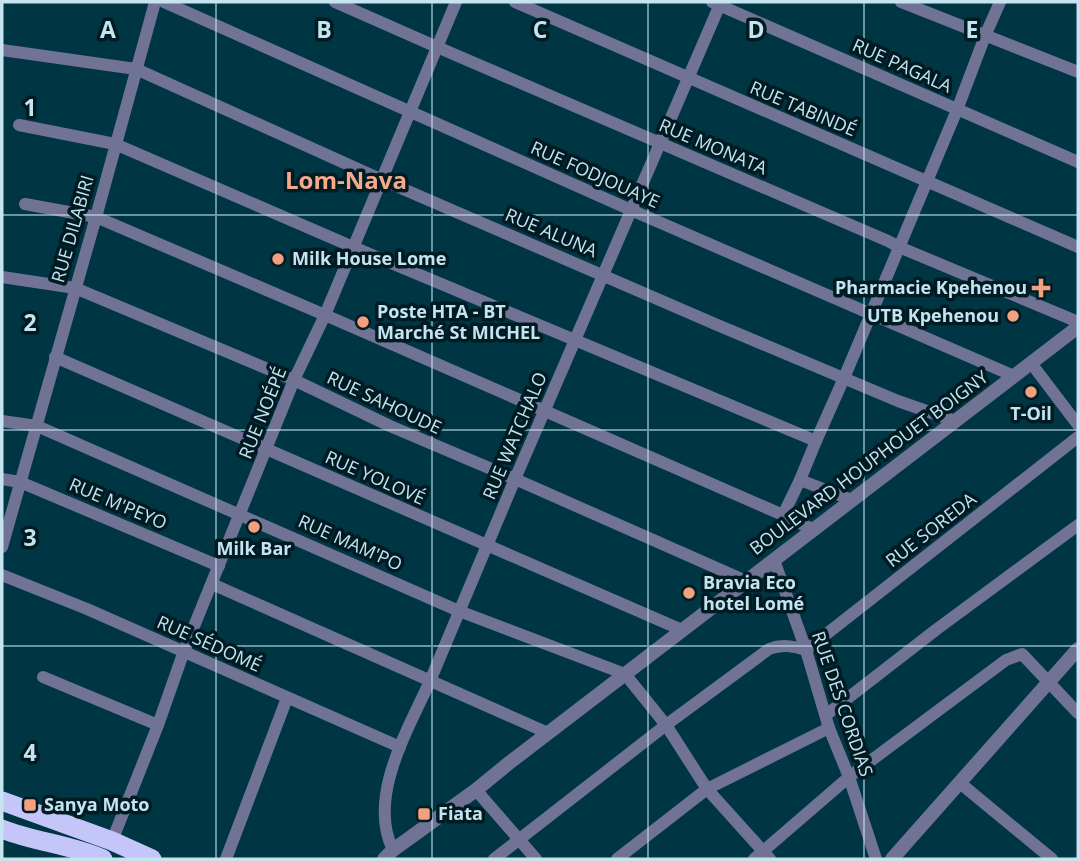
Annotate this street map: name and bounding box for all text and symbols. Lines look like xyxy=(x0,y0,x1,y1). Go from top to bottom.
text: A xyxy=(100,13,116,45)
text: B xyxy=(316,13,332,45)
text: C xyxy=(533,13,547,45)
text: D xyxy=(747,13,765,45)
text: E xyxy=(966,13,978,45)
street label: RUE PAGALA xyxy=(849,32,956,98)
street label: RUE TABINDÉ xyxy=(746,75,860,141)
text: 1 xyxy=(23,91,37,123)
street label: RUE MONATA xyxy=(656,112,772,180)
street label: RUE FODJOUAYE xyxy=(527,135,664,213)
district label: Lom-Nava xyxy=(285,163,407,196)
street label: RUE DILABIRI xyxy=(45,172,99,285)
street label: RUE ALUNA xyxy=(502,202,602,262)
place label: Milk House Lome xyxy=(292,246,446,270)
marker: Milk House Lome xyxy=(270,251,286,267)
place label: Pharmacie Kpehenou xyxy=(835,275,1027,299)
marker: Pharmacie Kpehenou xyxy=(1033,280,1049,296)
place label: Poste HTA - BT Marché St MICHEL xyxy=(377,299,540,344)
place label: UTB Kpehenou xyxy=(867,303,999,327)
text: 2 xyxy=(23,306,37,338)
marker: UTB Kpehenou xyxy=(1005,308,1021,324)
marker: Poste HTA - BT Marché St MICHEL xyxy=(355,314,371,330)
street label: RUE NOÉPÉ xyxy=(233,363,291,462)
street label: BOULEVARD HOUPHOUET BOIGNY xyxy=(744,364,993,560)
street label: RUE SAHOUDE xyxy=(323,365,446,439)
street label: RUE WATCHALO xyxy=(476,368,552,503)
marker: T-Oil xyxy=(1023,384,1039,400)
place label: T-Oil xyxy=(1010,401,1052,425)
street label: RUE YOLOVÉ xyxy=(322,444,429,510)
street label: RUE M'PEYO xyxy=(66,472,171,534)
street label: RUE SOREDA xyxy=(880,486,981,572)
street label: RUE MAM'PO xyxy=(295,508,406,576)
marker: Milk Bar xyxy=(246,519,262,535)
text: 3 xyxy=(23,521,37,553)
place label: Milk Bar xyxy=(217,536,291,560)
place label: Bravia Eco hotel Lomé xyxy=(703,570,804,615)
marker: Bravia Eco hotel Lomé xyxy=(681,585,697,601)
street label: RUE SÉDOMÉ xyxy=(153,609,265,677)
street label: RUE DES CORDIAS xyxy=(807,628,879,780)
text: 4 xyxy=(23,736,37,768)
place label: Sanya Moto xyxy=(44,792,149,816)
marker: Sanya Moto xyxy=(22,797,38,813)
place label: Fiata xyxy=(438,801,483,825)
marker: Fiata xyxy=(416,806,432,822)

